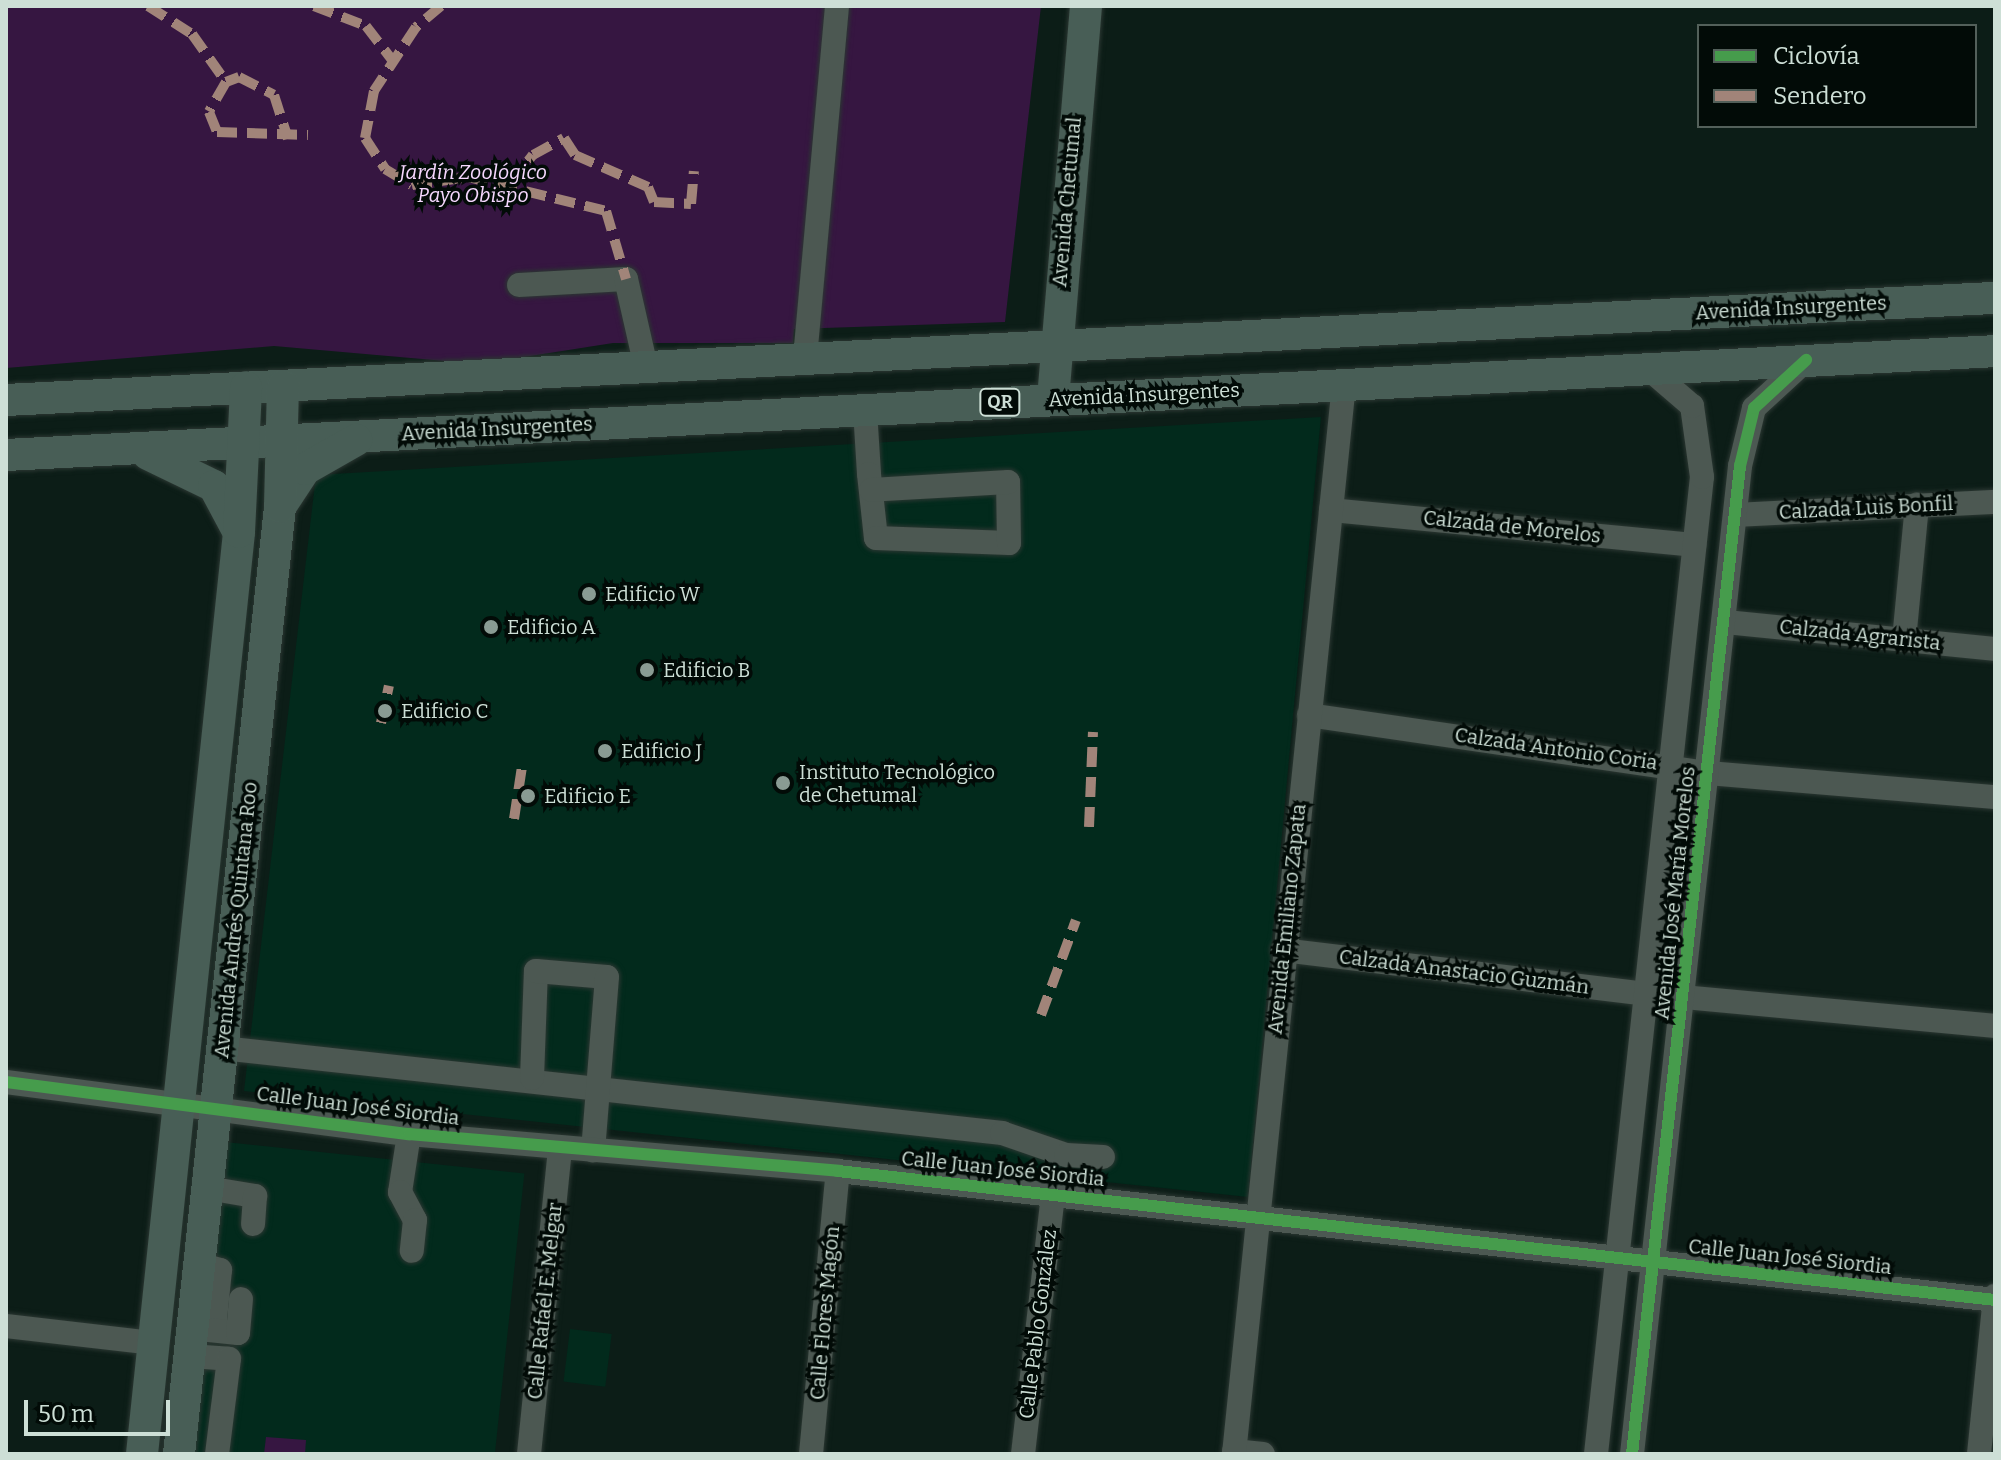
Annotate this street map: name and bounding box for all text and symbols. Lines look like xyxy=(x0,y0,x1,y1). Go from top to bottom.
legend xyxy=(1697,24,1977,128)
text: Ciclovía xyxy=(1773,42,1860,70)
text: Sendero xyxy=(1773,82,1867,110)
street label: Avenida Chetumal xyxy=(1048,116,1086,288)
park label: Jardín Zoológico Payo Obispo xyxy=(399,161,547,208)
street label: Avenida Insurgentes xyxy=(1695,291,1887,325)
street label: Avenida Insurgentes xyxy=(1048,378,1240,412)
road number: QR xyxy=(978,388,1022,416)
street label: Avenida Insurgentes xyxy=(401,412,593,446)
street label: Calzada Luis Bonfil xyxy=(1778,491,1954,525)
street label: Calzada de Morelos xyxy=(1422,506,1602,548)
place label: Edificio W xyxy=(605,582,700,606)
marker: Edificio W xyxy=(580,585,598,603)
place label: Edificio A xyxy=(507,615,596,639)
street label: Calzada Agrarista xyxy=(1778,615,1942,655)
marker: Edificio A xyxy=(482,618,500,636)
place label: Edificio B xyxy=(663,658,750,682)
marker: Edificio B xyxy=(638,661,656,679)
place label: Edificio C xyxy=(401,699,488,723)
marker: Edificio C xyxy=(376,702,394,720)
street label: Calzada Antonio Coria xyxy=(1453,723,1659,775)
place label: Edificio J xyxy=(621,739,702,763)
marker: Edificio J xyxy=(596,742,614,760)
place label: Instituto Tecnológico de Chetumal xyxy=(799,760,995,807)
street label: Avenida José María Morelos xyxy=(1650,765,1700,1021)
marker: Instituto Tecnológico de Chetumal xyxy=(774,774,792,792)
street label: Avenida Andrés Quintana Roo xyxy=(210,781,262,1059)
place label: Edificio E xyxy=(544,784,631,808)
marker: Edificio E xyxy=(519,787,537,805)
street label: Avenida Emiliano Zapata xyxy=(1263,803,1311,1035)
street label: Calzada Anastacio Guzmán xyxy=(1338,945,1590,999)
street label: Calle Juan José Siordia xyxy=(255,1082,461,1130)
street label: Calle Juan José Siordia xyxy=(900,1146,1106,1192)
street label: Calle Rafaél E. Melgar xyxy=(523,1201,567,1401)
street label: Calle Flores Magón xyxy=(805,1225,845,1401)
street label: Calle Pablo González xyxy=(1014,1228,1062,1420)
street label: Calle Juan José Siordia xyxy=(1687,1234,1893,1280)
scale bar xyxy=(28,1384,174,1434)
text: 50 m xyxy=(38,1400,94,1428)

